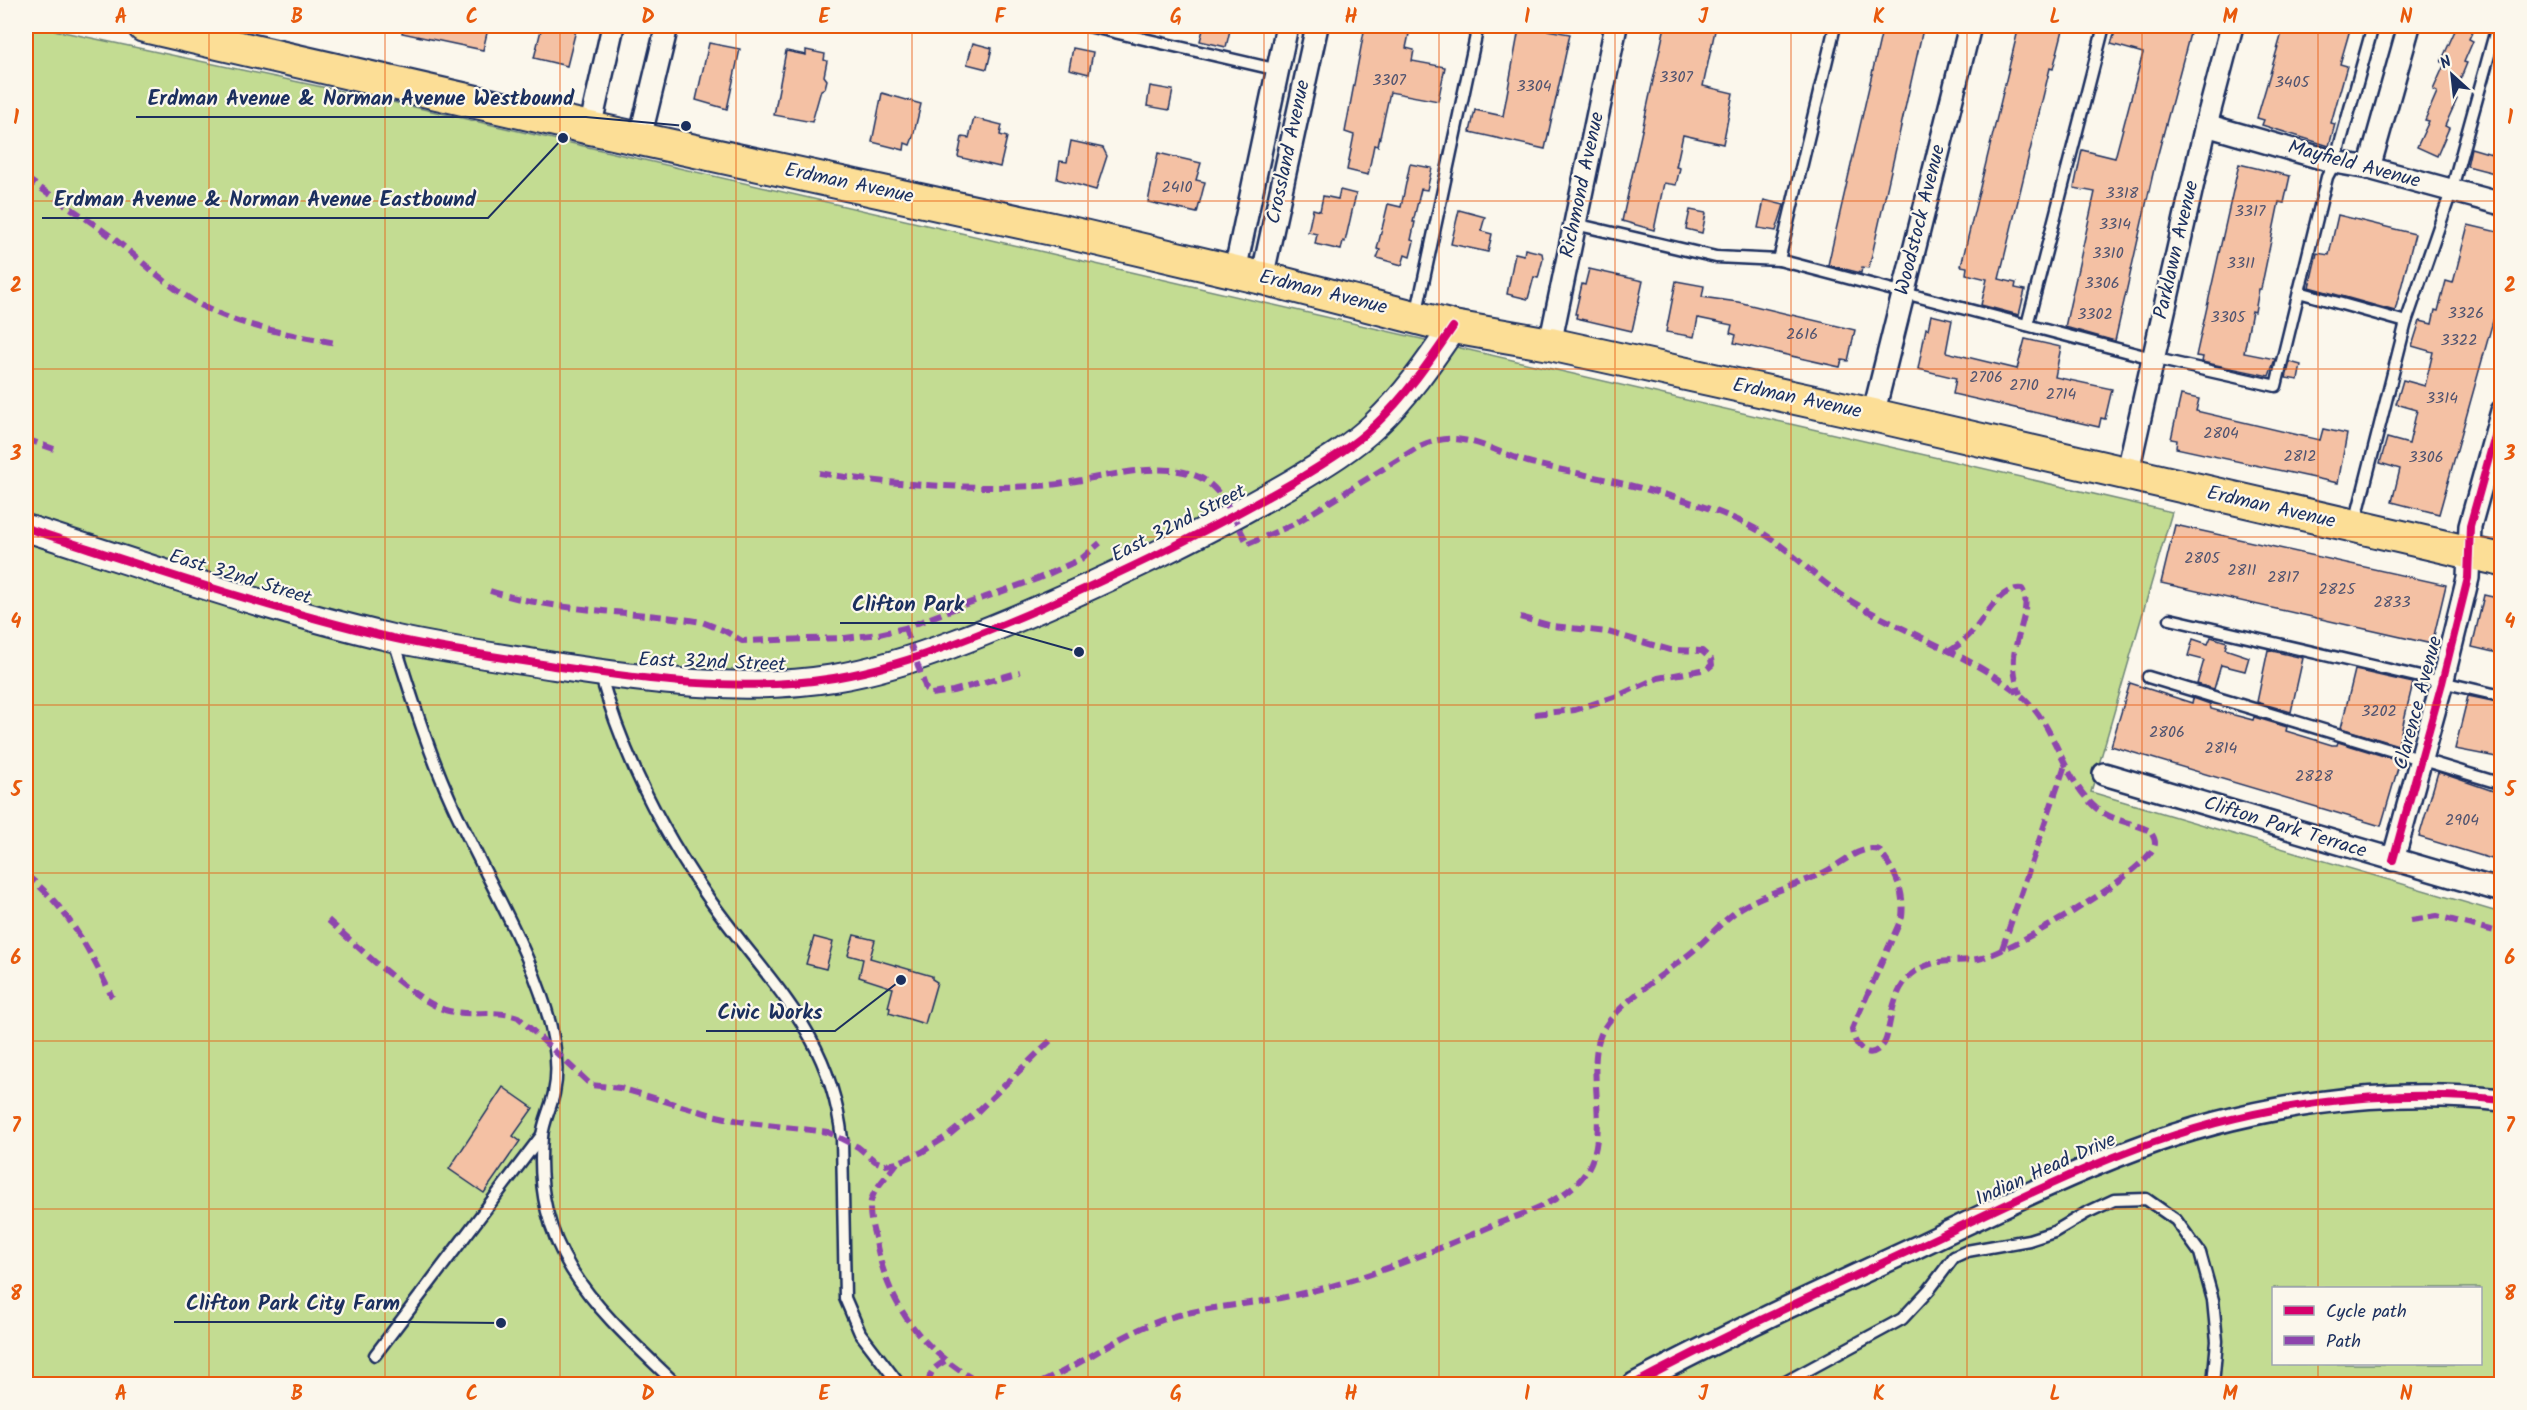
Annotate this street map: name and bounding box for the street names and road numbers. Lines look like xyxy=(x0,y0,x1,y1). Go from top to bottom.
street label: Crossland Avenue xyxy=(1258,77,1320,227)
street label: Richmond Avenue xyxy=(1552,109,1614,261)
street label: Mayfield Avenue xyxy=(2284,132,2424,198)
street label: Woodstock Avenue xyxy=(1887,141,1955,299)
street label: Erdman Avenue xyxy=(782,155,916,213)
street label: Parklawn Avenue xyxy=(2145,177,2209,323)
street label: Erdman Avenue xyxy=(1255,262,1391,324)
street label: Erdman Avenue xyxy=(1730,370,1864,428)
street label: East 32nd Street xyxy=(1106,476,1252,572)
street label: Erdman Avenue xyxy=(2203,478,2339,538)
street label: East 32nd Street xyxy=(165,541,316,615)
street label: Clarence Avenue xyxy=(2386,633,2452,773)
street label: East 32nd Street xyxy=(638,644,787,682)
street label: Clifton Park Terrace xyxy=(2199,788,2371,868)
street label: Indian Head Drive xyxy=(1970,1125,2122,1215)

